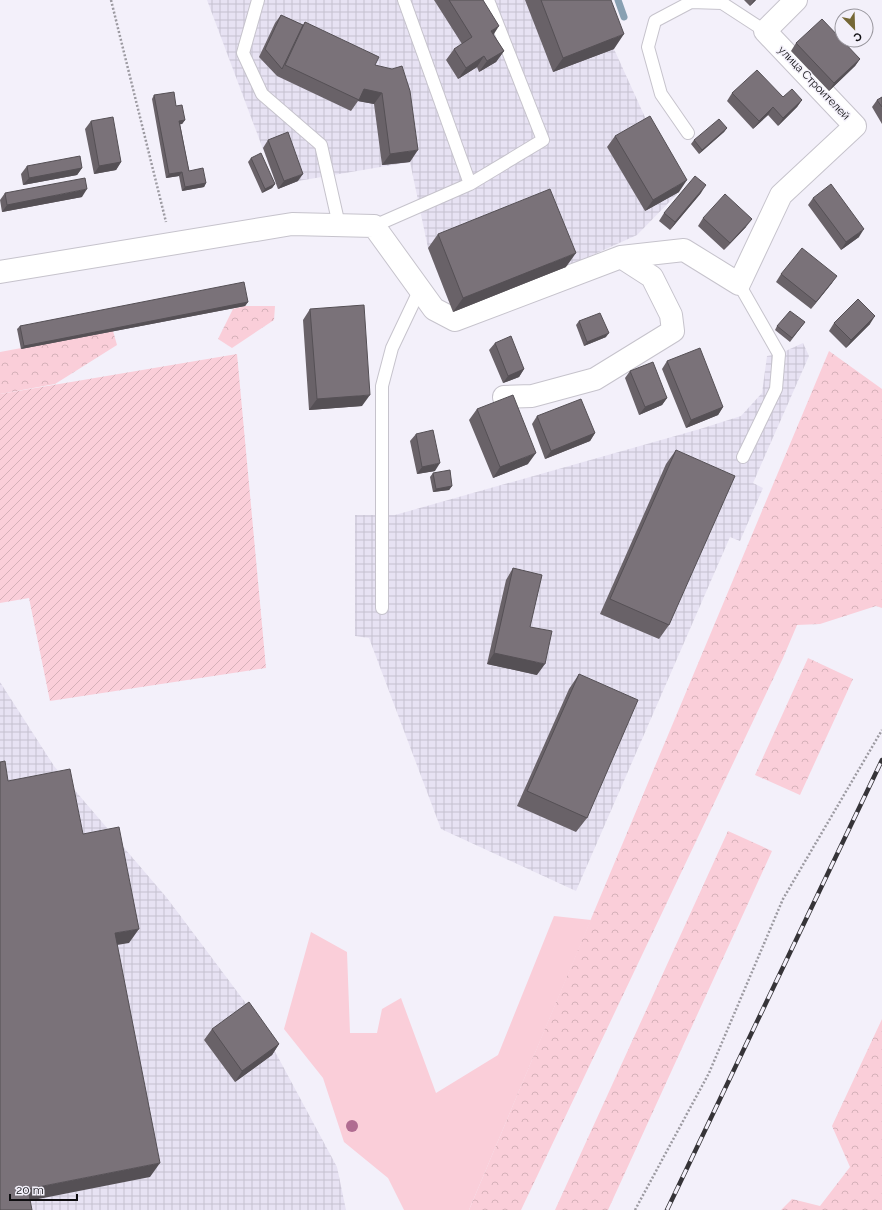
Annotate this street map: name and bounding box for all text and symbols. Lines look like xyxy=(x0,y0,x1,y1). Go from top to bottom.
north arrow xyxy=(834,8,874,48)
text: С xyxy=(851,29,864,44)
street label: улица Строителей xyxy=(775,43,853,123)
scale bar xyxy=(10,1176,77,1202)
text: 20 m xyxy=(16,1183,44,1197)

